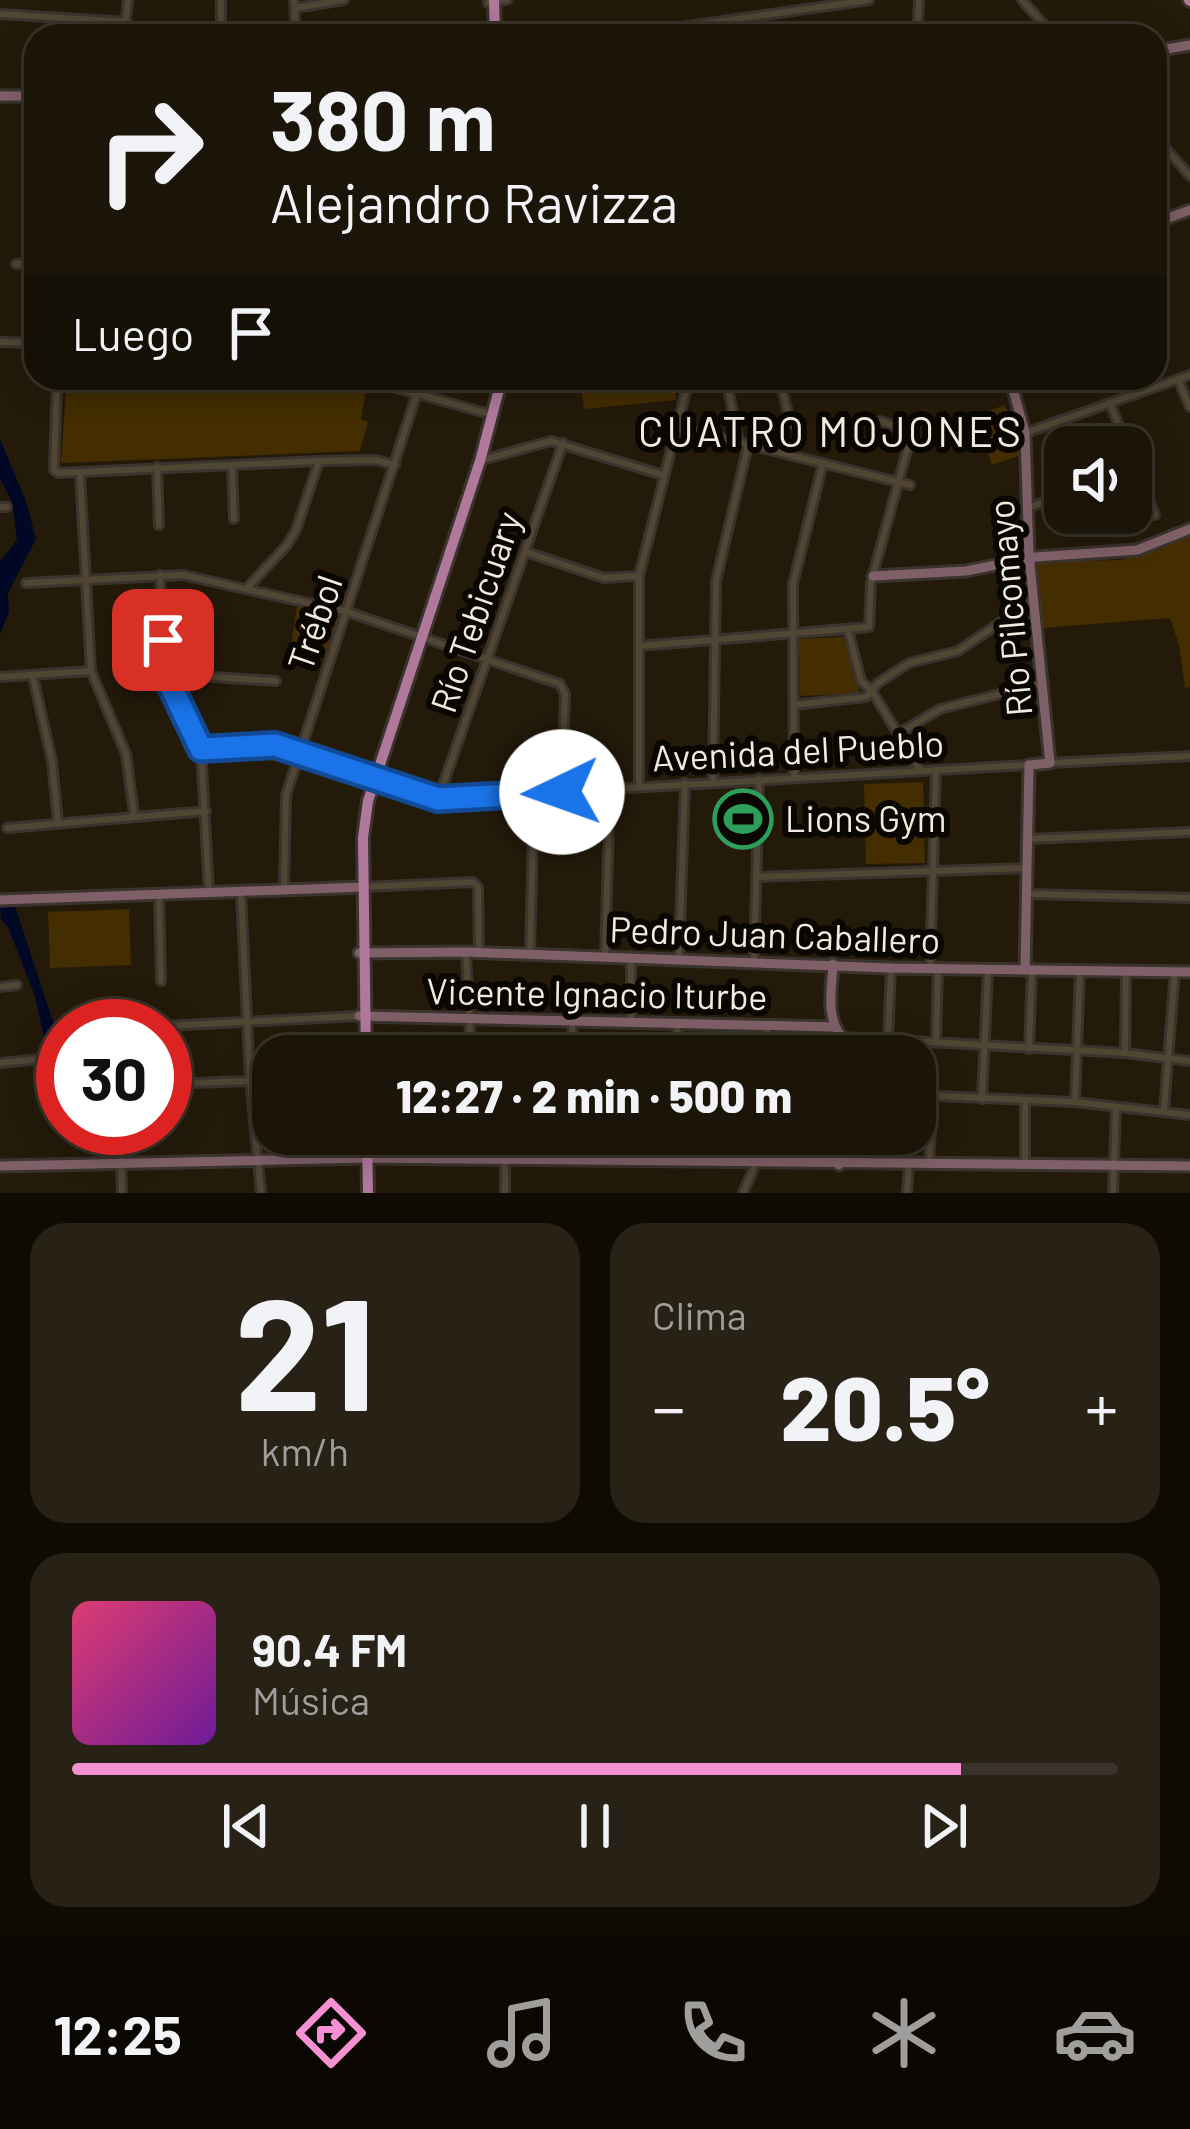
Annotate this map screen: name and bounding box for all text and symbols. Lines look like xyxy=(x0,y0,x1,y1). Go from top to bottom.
text: 380 m xyxy=(270,67,496,168)
icon: right xyxy=(72,72,228,228)
text: Alejandro Ravizza xyxy=(270,169,678,234)
icon: arrive xyxy=(218,300,284,366)
text: Luego xyxy=(72,306,194,360)
district label: CUATRO MOJONES xyxy=(638,405,1024,455)
map controls xyxy=(1044,426,1152,534)
button: sound xyxy=(1044,426,1152,534)
street label: Río Pilcomayo xyxy=(978,498,1039,718)
street label: Río Tebicuary xyxy=(420,505,529,718)
street label: Trébol xyxy=(277,569,350,676)
pin xyxy=(112,589,214,691)
icon: arrive xyxy=(130,607,196,673)
street label: Avenida del Pueblo xyxy=(651,720,945,779)
position arrow xyxy=(499,729,625,855)
sports icon: Lions Gym xyxy=(712,788,774,850)
place label: Lions Gym xyxy=(785,796,947,839)
street label: Pedro Juan Caballero xyxy=(609,906,941,961)
street label: Vicente Ignacio Iturbe xyxy=(426,968,768,1017)
speed limit sign: 30 xyxy=(36,999,192,1155)
text: 12:27 · 2 min · 500 m xyxy=(396,1068,792,1122)
text: 21 xyxy=(234,1255,376,1442)
text: Clima xyxy=(652,1291,747,1338)
text: 20.5° xyxy=(780,1351,990,1459)
text: − xyxy=(652,1366,685,1445)
text: + xyxy=(1085,1366,1118,1445)
text: km/h xyxy=(261,1427,349,1474)
text: 90.4 FM xyxy=(252,1622,407,1676)
text: Música xyxy=(252,1676,370,1723)
icon: previous xyxy=(213,1793,279,1859)
icon: pause xyxy=(562,1793,628,1859)
icon: next xyxy=(911,1793,977,1859)
icon: directions xyxy=(289,1991,373,2075)
icon: music xyxy=(480,1991,564,2075)
icon: phone xyxy=(671,1991,755,2075)
icon: climate xyxy=(862,1991,946,2075)
icon: car xyxy=(1053,1991,1137,2075)
text: 12:25 xyxy=(53,2001,182,2066)

